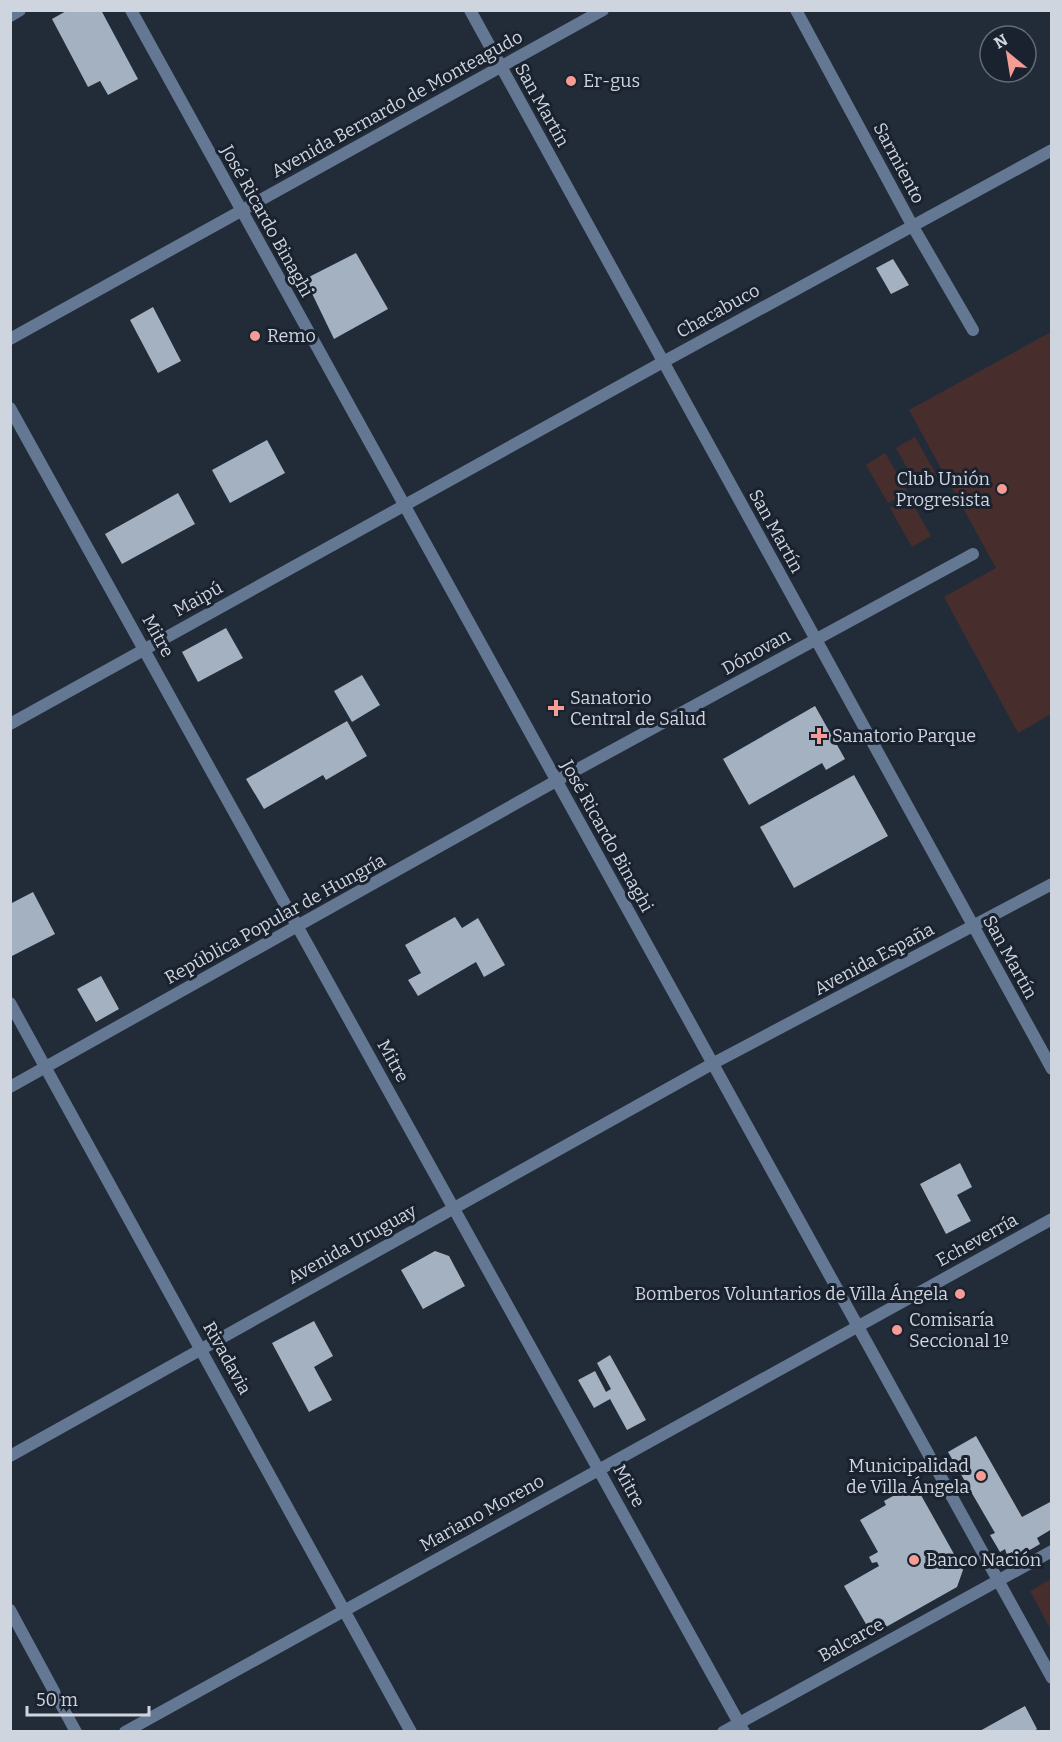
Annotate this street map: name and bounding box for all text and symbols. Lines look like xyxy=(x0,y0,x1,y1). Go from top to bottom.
north arrow xyxy=(978,24,1038,84)
street label: Avenida Bernardo de Monteagudo xyxy=(268,26,526,182)
text: N xyxy=(991,30,1011,53)
street label: San Martín xyxy=(510,59,574,151)
place label: Er-gus xyxy=(583,70,640,92)
marker: Er-gus xyxy=(564,74,578,88)
street label: Sarmiento xyxy=(869,119,929,207)
street label: José Ricardo Binaghi xyxy=(216,140,318,301)
street label: Chacabuco xyxy=(673,279,763,343)
place label: Remo xyxy=(267,325,316,347)
marker: Remo xyxy=(248,329,262,343)
place label: Club Unión Progresista xyxy=(896,468,991,511)
marker: Club Unión Progresista xyxy=(995,482,1009,496)
street label: San Martín xyxy=(744,485,808,577)
street label: Maipú xyxy=(170,577,226,621)
street label: Mitre xyxy=(137,611,179,661)
street label: Dónovan xyxy=(718,624,795,680)
place label: Sanatorio Central de Salud xyxy=(570,687,707,730)
marker: Sanatorio Central de Salud xyxy=(547,699,565,717)
place label: Sanatorio Parque xyxy=(832,725,976,747)
marker: Sanatorio Parque xyxy=(810,727,828,745)
street label: José Ricardo Binaghi xyxy=(556,755,658,916)
street label: República Popular de Hungría xyxy=(161,849,389,989)
street label: San Martín xyxy=(978,911,1042,1003)
street label: Avenida España xyxy=(810,918,938,1000)
street label: Mitre xyxy=(372,1036,414,1086)
street label: Avenida Uruguay xyxy=(284,1199,421,1289)
street label: Echeverría xyxy=(932,1209,1022,1271)
place label: Bomberos Voluntarios de Villa Ángela xyxy=(635,1283,948,1305)
marker: Bomberos Voluntarios de Villa Ángela xyxy=(953,1287,967,1301)
place label: Comisaría Seccional 1º xyxy=(909,1309,1009,1352)
street label: Rivadavia xyxy=(198,1318,256,1398)
marker: Comisaría Seccional 1º xyxy=(890,1323,904,1337)
place label: Municipalidad de Villa Ángela xyxy=(846,1455,969,1498)
street label: Mitre xyxy=(608,1461,650,1511)
marker: Municipalidad de Villa Ángela xyxy=(974,1469,988,1483)
street label: Mariano Moreno xyxy=(416,1470,548,1556)
place label: Banco Nación xyxy=(926,1549,1042,1571)
marker: Banco Nación xyxy=(907,1553,921,1567)
street label: Balcarce xyxy=(815,1613,887,1667)
scale bar xyxy=(27,1679,148,1717)
text: 50 m xyxy=(36,1689,78,1711)

